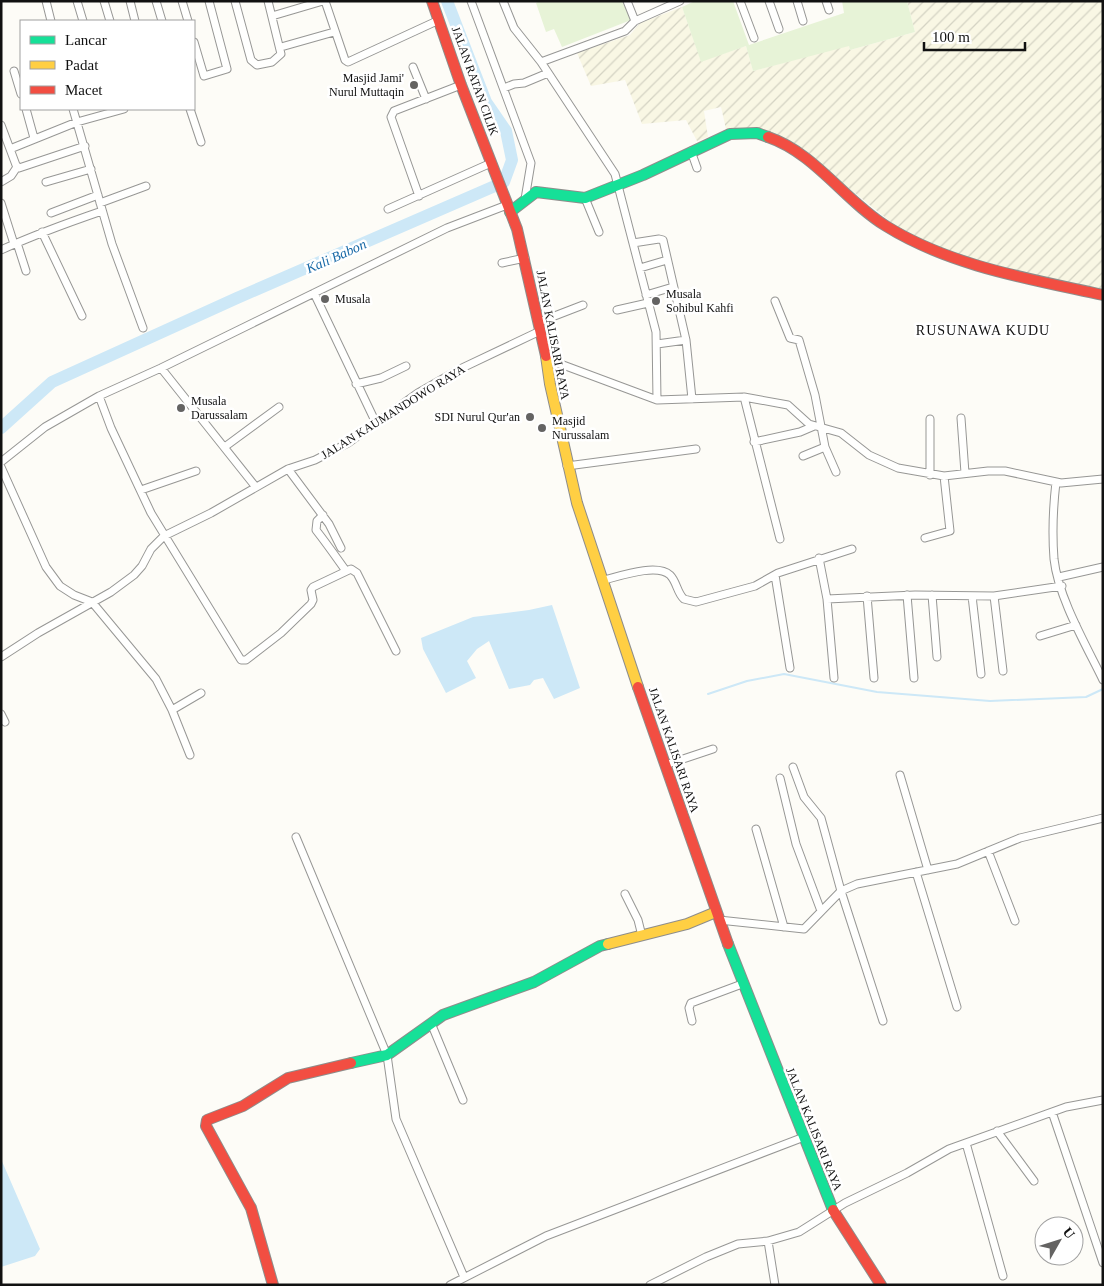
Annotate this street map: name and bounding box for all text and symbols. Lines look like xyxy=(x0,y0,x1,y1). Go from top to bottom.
legend xyxy=(20,20,195,110)
scale bar xyxy=(924,20,1025,52)
street label: JALAN RATAN CILIK xyxy=(449,25,501,138)
text: 100 m xyxy=(932,29,970,45)
text: Lancar xyxy=(65,32,107,48)
text: Padat xyxy=(65,57,99,73)
place label: Masjid Jami' Nurul Muttaqin xyxy=(329,71,404,99)
marker: Masjid Jami' Nurul Muttaqin xyxy=(408,79,420,91)
text: Macet xyxy=(65,82,103,98)
water label: Kali Babon xyxy=(303,237,369,277)
street label: JALAN KALISARI RAYA xyxy=(534,269,572,401)
place label: Musala Sohibul Kahfi xyxy=(666,287,734,315)
place label: Musala xyxy=(335,292,371,306)
marker: Musala xyxy=(319,293,331,305)
marker: Musala Sohibul Kahfi xyxy=(650,295,662,307)
district label: RUSUNAWA KUDU xyxy=(916,323,1050,338)
street label: JALAN KAUMANDOWO RAYA xyxy=(319,362,468,462)
place label: Musala Darussalam xyxy=(191,394,248,422)
marker: Musala Darussalam xyxy=(175,402,187,414)
place label: SDI Nurul Qur'an xyxy=(435,410,520,424)
marker: SDI Nurul Qur'an xyxy=(524,411,536,423)
place label: Masjid Nurussalam xyxy=(552,414,610,442)
marker: Masjid Nurussalam xyxy=(536,422,548,434)
street label: JALAN KALISARI RAYA xyxy=(646,686,702,815)
street label: JALAN KALISARI RAYA xyxy=(783,1065,845,1193)
north arrow xyxy=(1034,1216,1084,1266)
text: U xyxy=(1060,1224,1078,1242)

